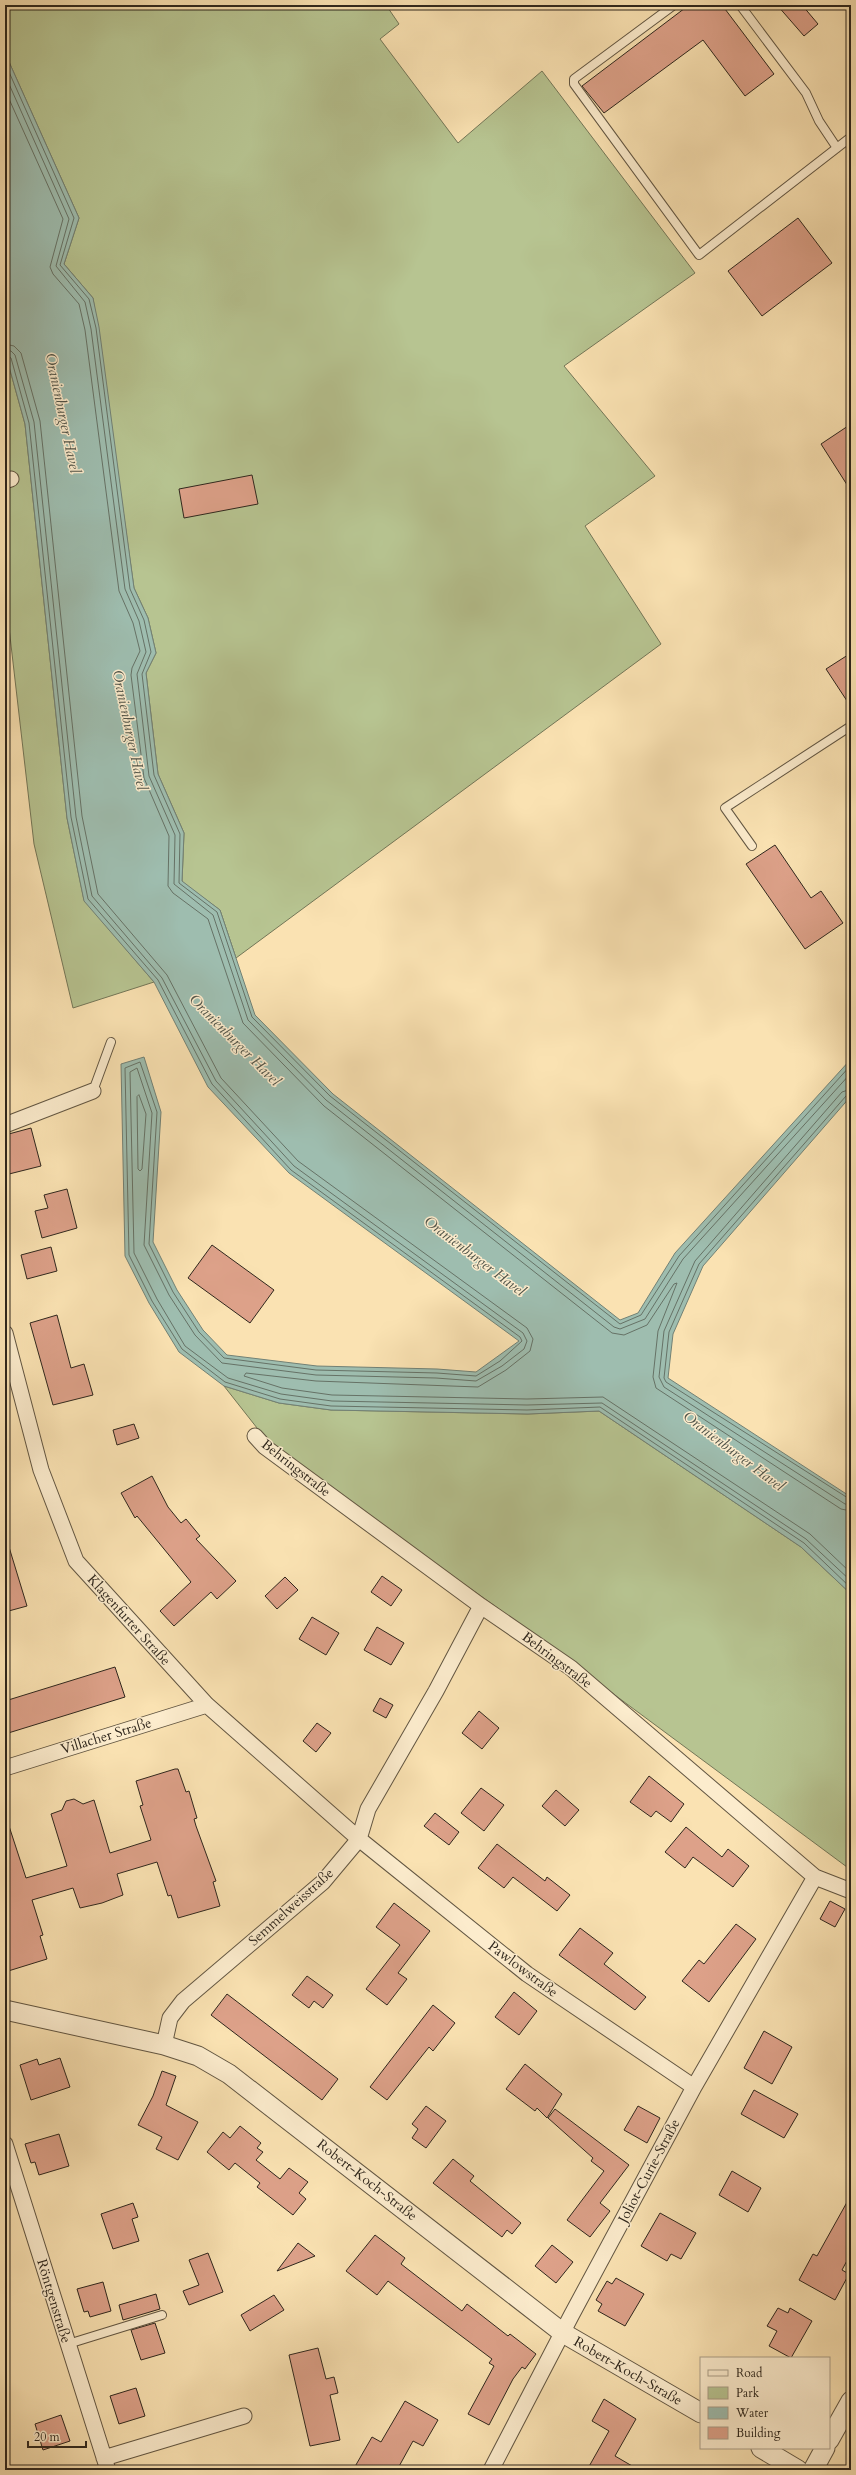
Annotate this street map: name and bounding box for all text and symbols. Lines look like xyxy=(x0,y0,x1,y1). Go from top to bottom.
water label: Oranienburger Havel xyxy=(40,351,86,476)
water label: Oranienburger Havel xyxy=(107,668,153,793)
water label: Oranienburger Havel xyxy=(185,990,286,1091)
water label: Oranienburger Havel xyxy=(420,1211,531,1301)
water label: Oranienburger Havel xyxy=(679,1406,790,1496)
street label: Behringstraße xyxy=(257,1435,335,1501)
street label: Klagenfurter Straße xyxy=(83,1570,175,1670)
street label: Behringstraße xyxy=(518,1627,596,1693)
street label: Villacher Straße xyxy=(58,1713,154,1759)
street label: Semmelweisstraße xyxy=(244,1864,338,1950)
street label: Pawlowstraße xyxy=(484,1936,562,2002)
street label: Joliot-Curie-Straße xyxy=(613,2116,684,2228)
street label: Robert-Koch-Straße xyxy=(313,2135,421,2225)
street label: Röntgenstraße xyxy=(32,2257,76,2345)
street label: Robert-Koch-Straße xyxy=(570,2332,686,2410)
legend xyxy=(700,2357,830,2449)
text: Road xyxy=(736,2365,763,2381)
text: Park xyxy=(736,2385,760,2401)
text: Water xyxy=(735,2405,769,2421)
scale bar xyxy=(28,2423,86,2449)
text: Building xyxy=(736,2425,781,2441)
text: 20 m xyxy=(34,2429,61,2445)

